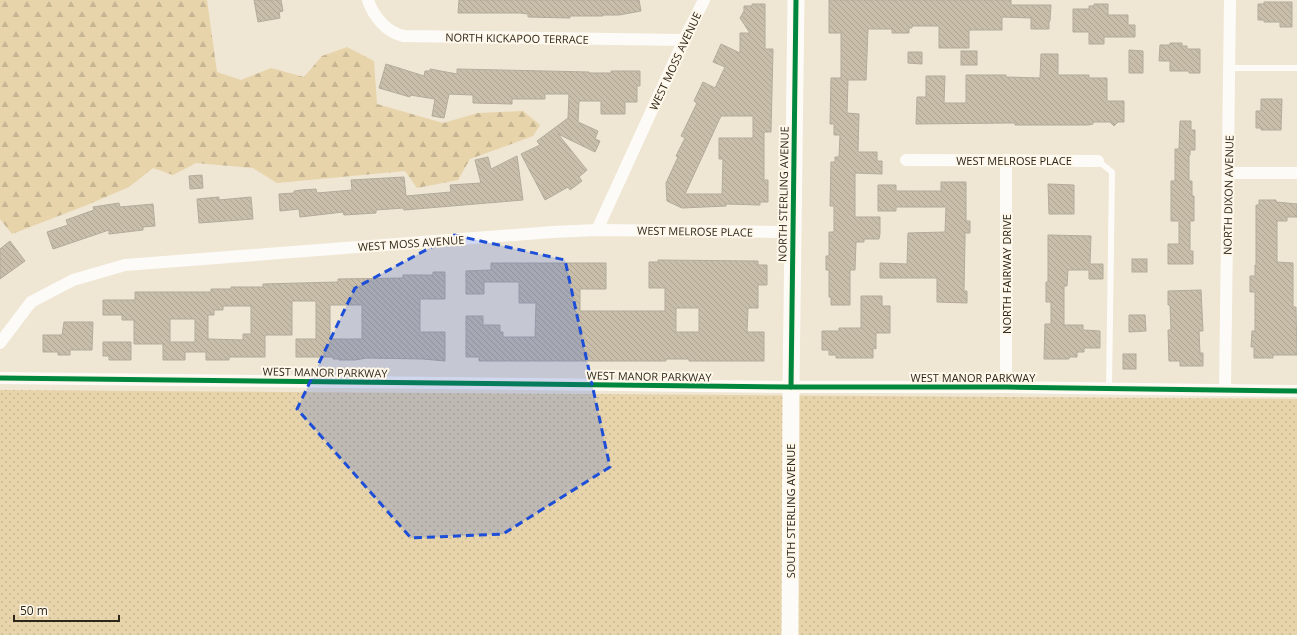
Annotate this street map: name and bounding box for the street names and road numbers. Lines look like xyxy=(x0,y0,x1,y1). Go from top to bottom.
street label: WEST MOSS AVENUE xyxy=(646,10,704,112)
street label: NORTH KICKAPOO TERRACE xyxy=(445,29,589,47)
street label: NORTH STERLING AVENUE xyxy=(774,126,792,262)
street label: NORTH DIXON AVENUE xyxy=(1219,135,1237,255)
street label: WEST MELROSE PLACE xyxy=(956,153,1072,168)
street label: NORTH FAIRWAY DRIVE xyxy=(999,214,1014,334)
street label: WEST MELROSE PLACE xyxy=(637,222,753,240)
street label: WEST MOSS AVENUE xyxy=(357,232,465,254)
street label: WEST MANOR PARKWAY xyxy=(262,363,388,381)
street label: WEST MANOR PARKWAY xyxy=(586,367,712,385)
street label: WEST MANOR PARKWAY xyxy=(911,370,1036,385)
street label: SOUTH STERLING AVENUE xyxy=(783,444,798,578)

